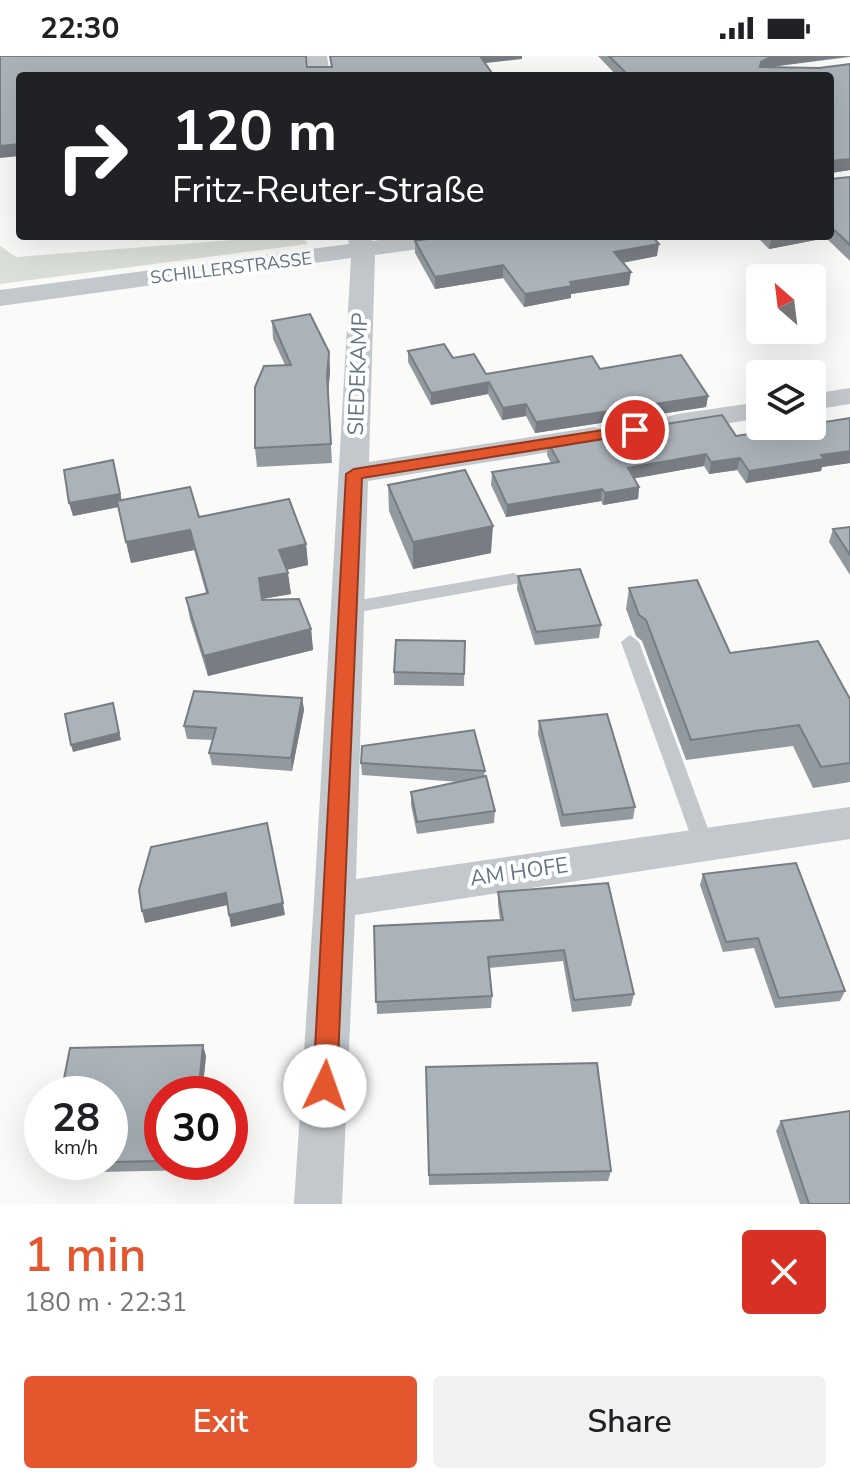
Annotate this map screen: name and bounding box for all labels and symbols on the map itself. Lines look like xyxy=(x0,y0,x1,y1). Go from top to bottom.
street label: SCHILLERSTRASSE xyxy=(149,246,313,290)
north arrow xyxy=(746,264,826,344)
street label: SIEDEKAMP xyxy=(341,312,375,436)
pin xyxy=(601,396,669,464)
street label: AM HOFE xyxy=(468,850,570,894)
position arrow xyxy=(283,1044,367,1128)
speed limit sign: 30 xyxy=(144,1076,248,1180)

